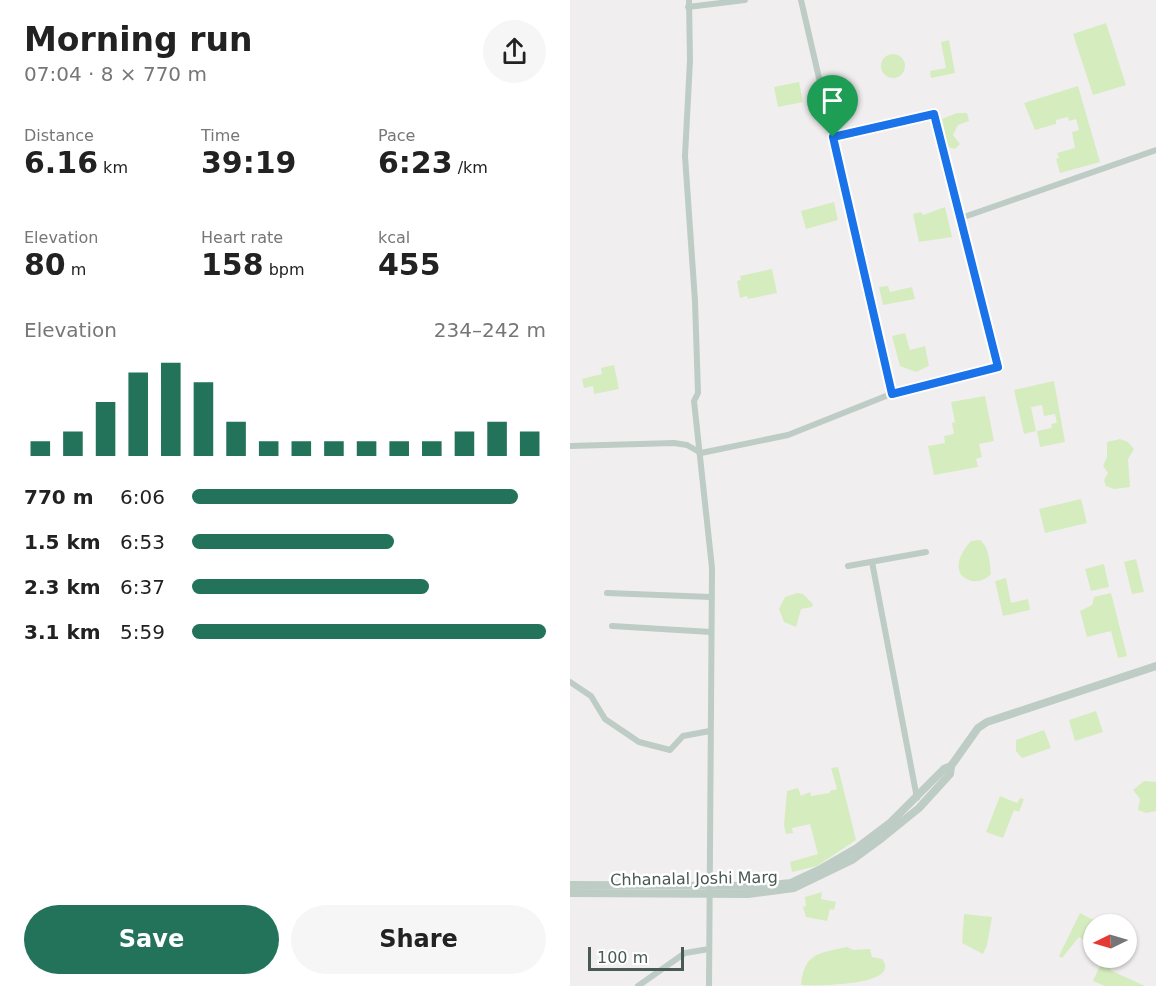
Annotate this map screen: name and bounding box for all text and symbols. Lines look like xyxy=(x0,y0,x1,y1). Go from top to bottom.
text: Morning run xyxy=(24,20,252,59)
button: share xyxy=(483,20,546,83)
text: 07:04 · 8 × 770 m xyxy=(24,62,207,86)
pin xyxy=(807,75,858,137)
icon: arrive xyxy=(816,84,849,117)
text: Distance xyxy=(24,126,94,145)
text: Time xyxy=(201,126,240,145)
text: Pace xyxy=(378,126,415,145)
text: 6.16 xyxy=(24,145,98,180)
text: 39:19 xyxy=(201,145,297,180)
text: 6:23 xyxy=(378,145,453,180)
text: km xyxy=(98,158,128,177)
text: /km xyxy=(453,158,488,177)
text: Elevation xyxy=(24,228,98,247)
text: Heart rate xyxy=(201,228,283,247)
text: kcal xyxy=(378,228,410,247)
text: 80 xyxy=(24,247,66,282)
text: 158 xyxy=(201,247,264,282)
text: 455 xyxy=(378,247,441,282)
text: m xyxy=(66,260,86,279)
text: bpm xyxy=(264,260,305,279)
text: Elevation xyxy=(24,318,117,342)
text: 234–242 m xyxy=(434,318,546,342)
text: 770 m xyxy=(24,485,94,509)
text: 6:06 xyxy=(120,485,165,509)
text: 1.5 km xyxy=(24,530,101,554)
text: 6:53 xyxy=(120,530,165,554)
text: 2.3 km xyxy=(24,575,101,599)
text: 6:37 xyxy=(120,575,165,599)
text: 3.1 km xyxy=(24,620,101,644)
text: 5:59 xyxy=(120,620,165,644)
street label: Chhanalal Joshi Marg xyxy=(610,868,778,889)
button: Save xyxy=(24,905,279,974)
button: Share xyxy=(291,905,546,974)
north arrow xyxy=(1083,914,1137,968)
map controls xyxy=(1083,914,1137,968)
scale bar xyxy=(588,944,684,972)
text: 100 m xyxy=(597,948,648,967)

